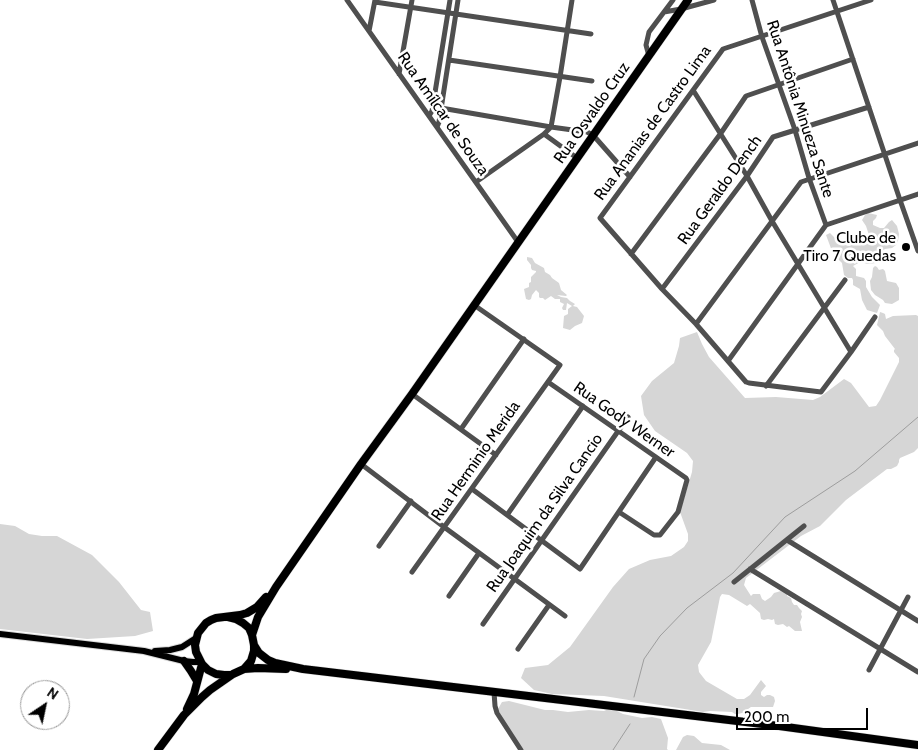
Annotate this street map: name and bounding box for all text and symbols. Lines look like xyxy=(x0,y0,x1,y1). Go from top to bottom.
street label: Rua Antônia Minueza Sante xyxy=(762,18,838,200)
street label: Rua Ananias de Castro Lima xyxy=(590,42,716,204)
street label: Rua Amílcar de Souza xyxy=(393,49,493,179)
street label: Rua Osvaldo Cruz xyxy=(550,59,634,167)
street label: Rua Geraldo Dench xyxy=(674,132,766,248)
place label: Clube de Tiro 7 Quedas xyxy=(803,228,896,266)
marker: Clube de Tiro 7 Quedas xyxy=(900,241,912,253)
street label: Rua Gody Werner xyxy=(570,378,678,462)
street label: Rua Herminio Merida xyxy=(428,397,524,525)
street label: Rua Joaquim da Silva Cancio xyxy=(483,430,607,596)
north arrow xyxy=(20,680,70,730)
text: N xyxy=(44,683,62,704)
scale bar xyxy=(738,698,870,730)
text: 200 m xyxy=(744,708,789,726)

